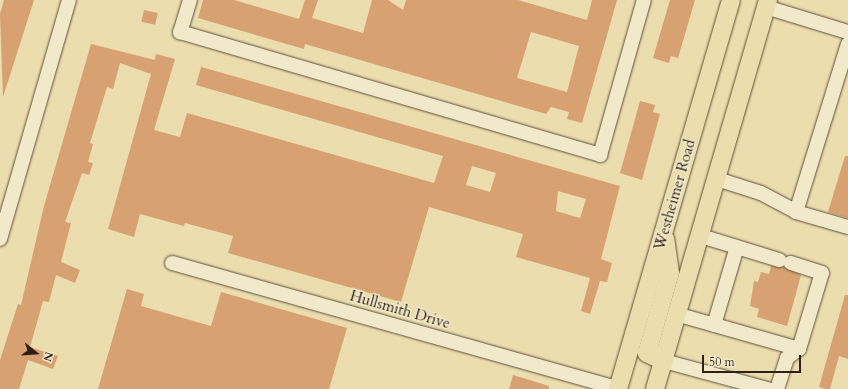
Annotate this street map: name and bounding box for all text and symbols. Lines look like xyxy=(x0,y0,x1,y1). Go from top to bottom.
street label: Westheimer Road xyxy=(651,138,699,252)
street label: Hullsmith Drive xyxy=(348,287,452,333)
north arrow xyxy=(16,333,56,373)
scale bar xyxy=(704,347,803,373)
text: N xyxy=(39,350,57,363)
text: 50 m xyxy=(709,354,735,370)

